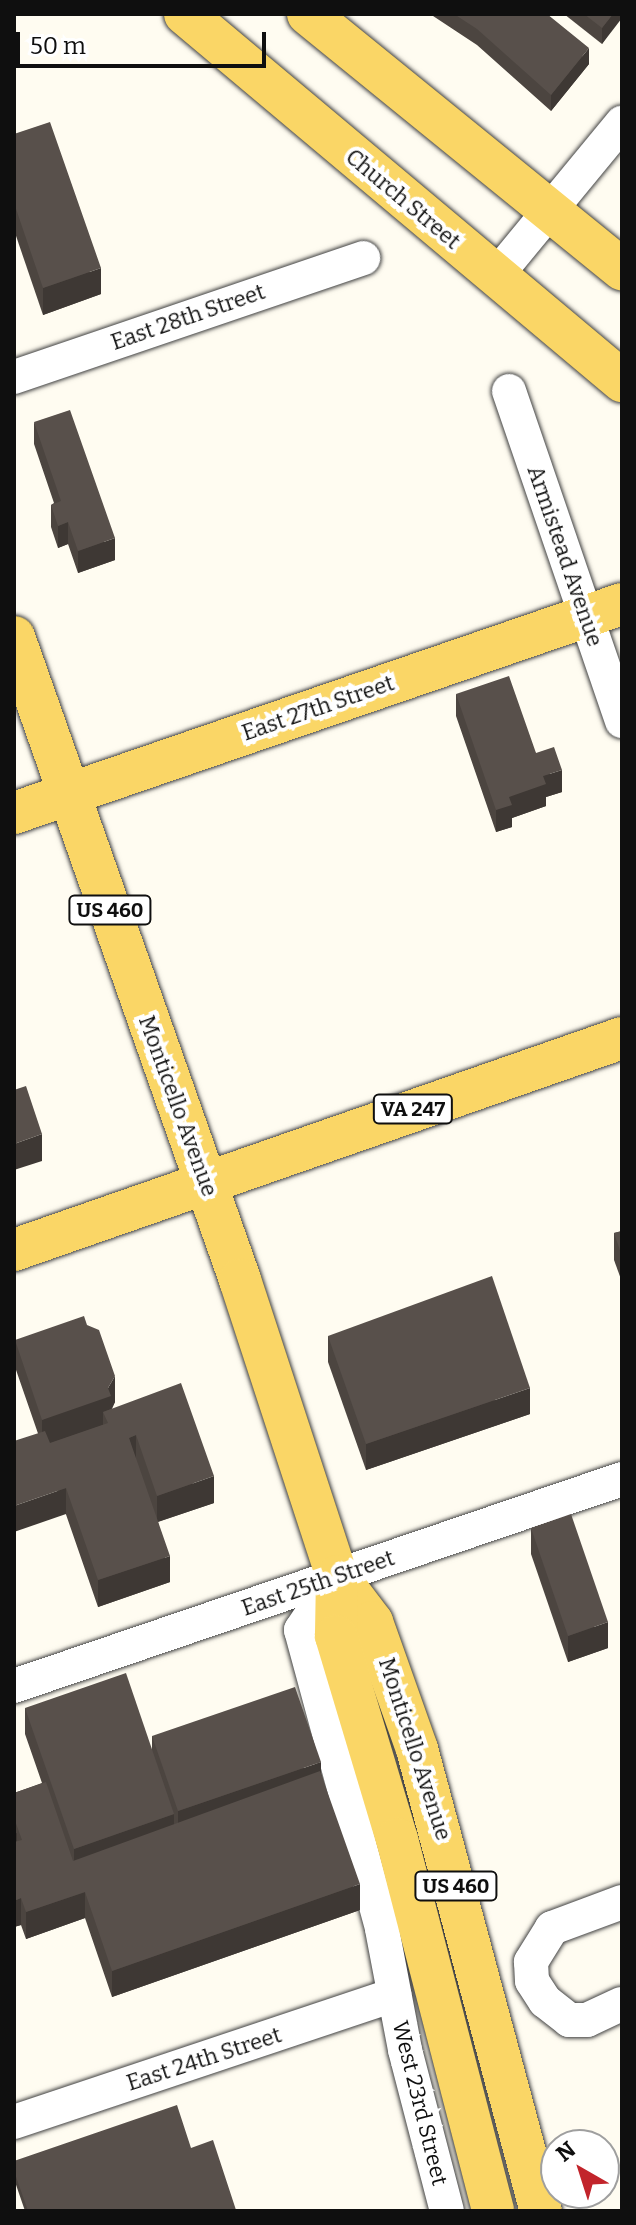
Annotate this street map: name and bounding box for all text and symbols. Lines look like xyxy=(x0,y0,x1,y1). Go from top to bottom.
scale bar xyxy=(20,16,270,66)
text: 50 m xyxy=(30,32,86,60)
street label: Church Street xyxy=(340,144,466,254)
street label: East 28th Street xyxy=(108,278,268,356)
street label: Armistead Avenue xyxy=(522,462,608,650)
street label: East 27th Street xyxy=(239,670,397,746)
road number: US 460 xyxy=(68,894,152,926)
street label: Monticello Avenue xyxy=(133,1012,223,1200)
road number: VA 247 xyxy=(371,1093,455,1125)
street label: East 25th Street xyxy=(238,1545,398,1621)
street label: Monticello Avenue xyxy=(373,1654,457,1844)
road number: US 460 xyxy=(414,1870,498,1902)
street label: West 23rd Street xyxy=(387,2018,453,2188)
street label: East 24th Street xyxy=(123,2022,285,2096)
north arrow xyxy=(540,2129,620,2209)
text: N xyxy=(551,2136,581,2167)

